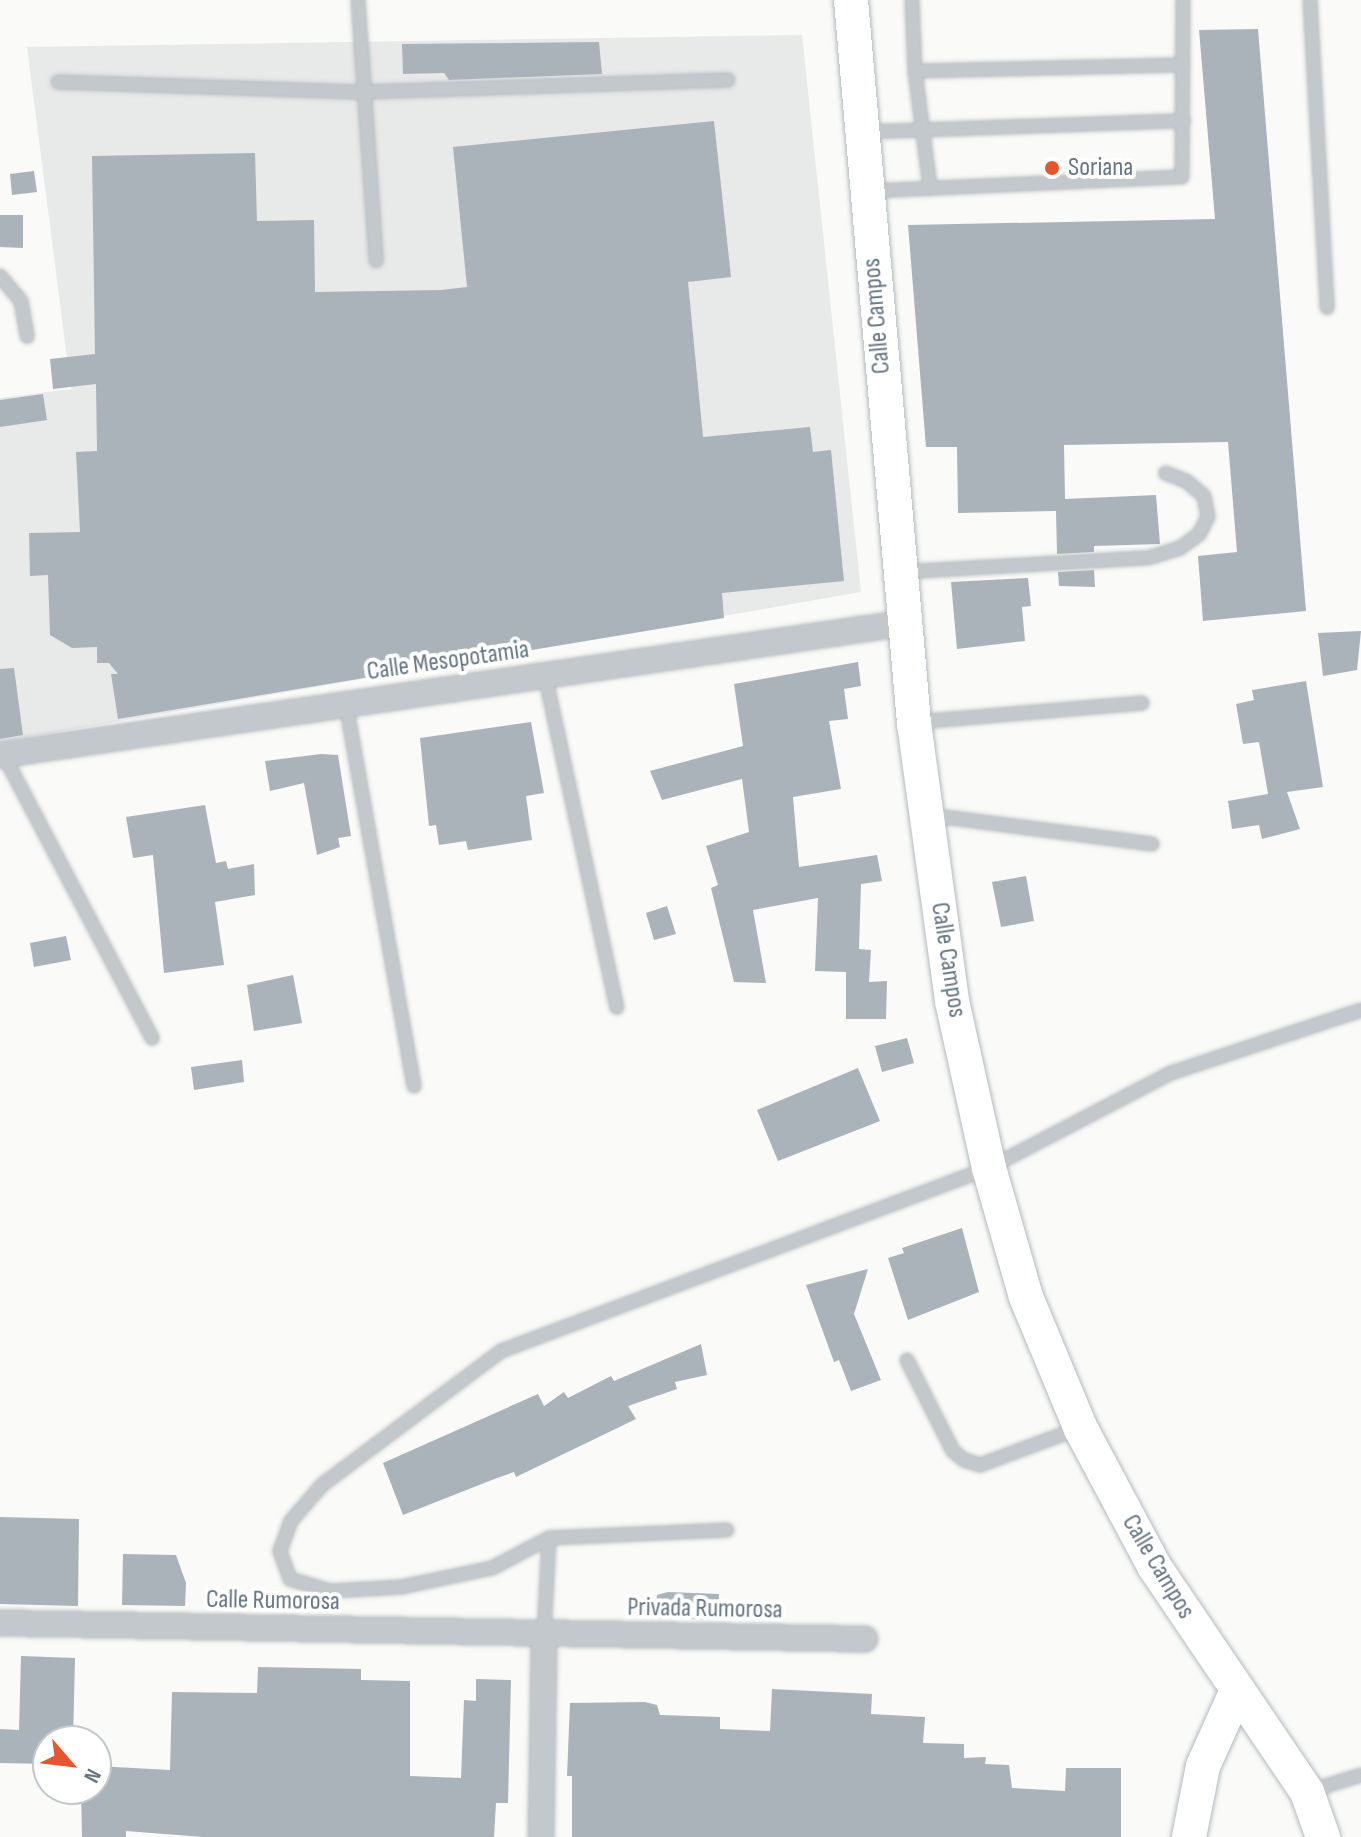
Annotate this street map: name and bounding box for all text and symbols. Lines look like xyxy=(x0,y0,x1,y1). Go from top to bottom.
place label: Soriana xyxy=(1068,152,1133,184)
marker: Soriana xyxy=(1043,159,1061,177)
street label: Calle Campos xyxy=(856,257,898,375)
street label: Calle Mesopotamia xyxy=(365,634,531,688)
street label: Calle Campos xyxy=(924,900,972,1020)
street label: Calle Campos xyxy=(1115,1509,1201,1625)
street label: Calle Rumorosa xyxy=(206,1584,340,1618)
street label: Privada Rumorosa xyxy=(627,1592,783,1626)
north arrow xyxy=(32,1725,112,1805)
text: N xyxy=(77,1764,107,1787)

